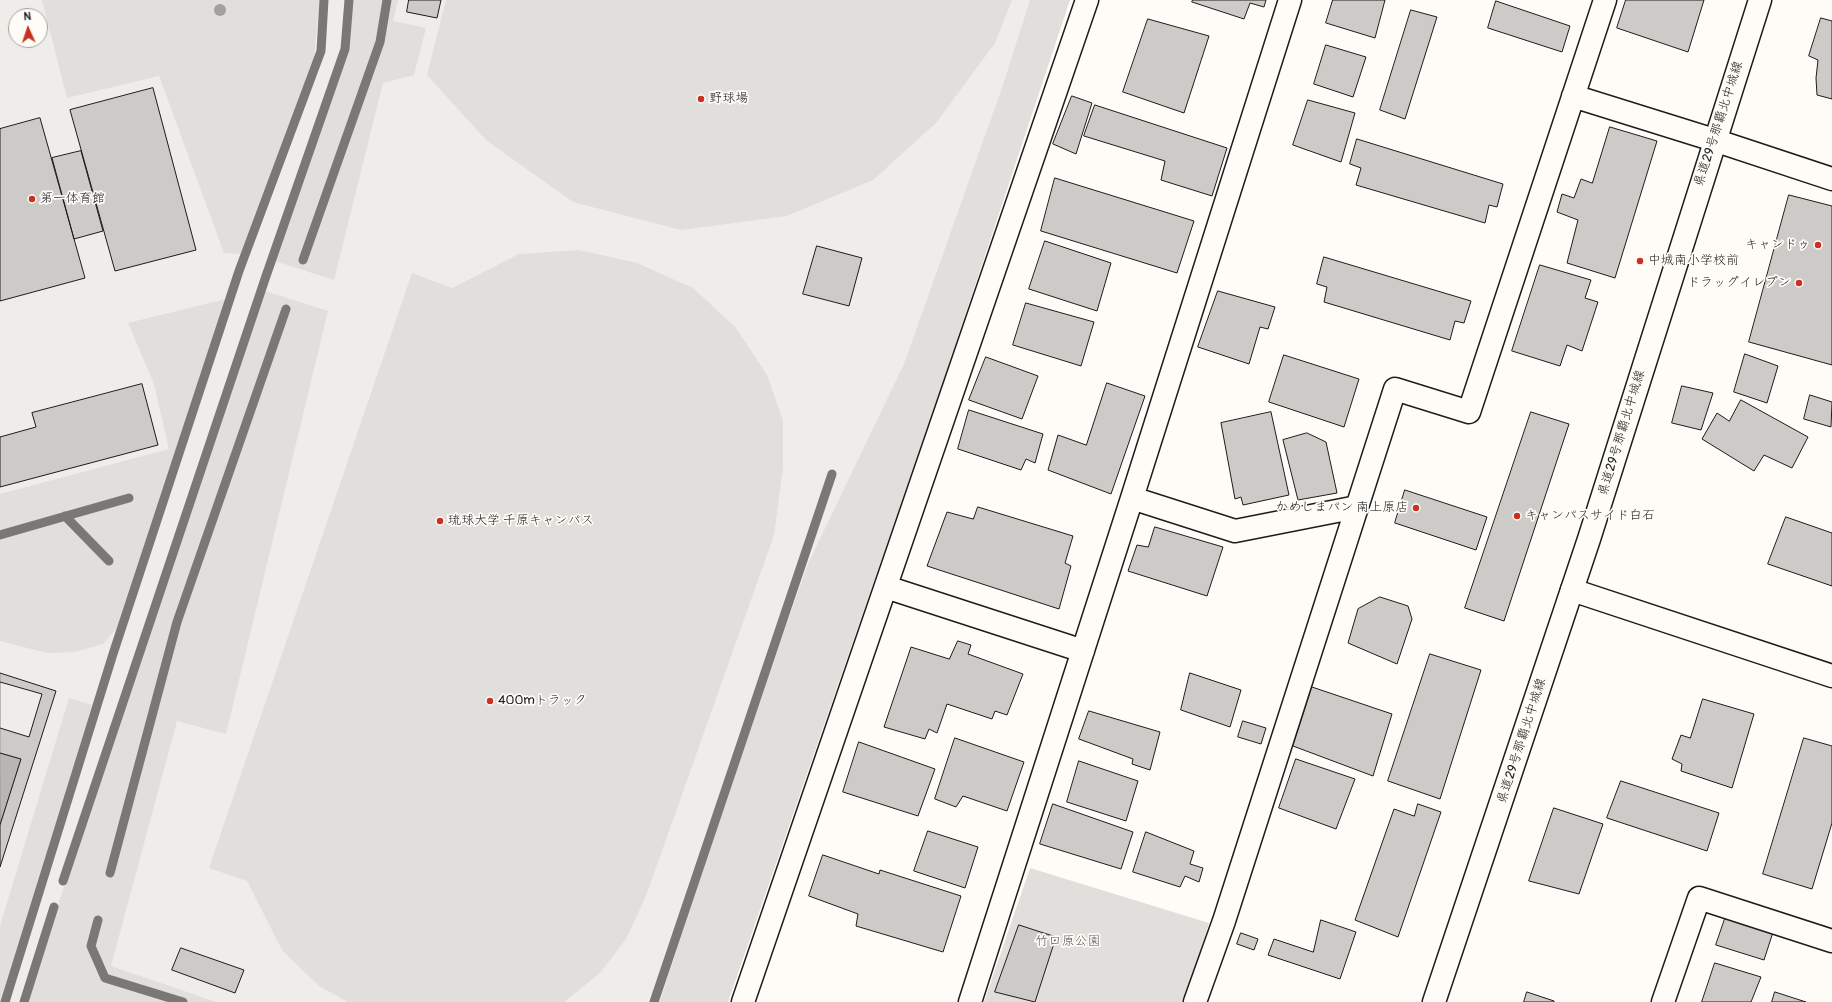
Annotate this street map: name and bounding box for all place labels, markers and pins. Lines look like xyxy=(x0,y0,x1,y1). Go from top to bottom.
place label: 野球場 xyxy=(709,91,748,107)
marker: 野球場 xyxy=(696,94,706,104)
place label: 第一体育館 xyxy=(40,191,105,207)
marker: 第一体育館 xyxy=(27,194,37,204)
place label: キャンドゥ xyxy=(1745,237,1810,253)
marker: キャンドゥ xyxy=(1813,240,1823,250)
place label: 中城南小学校前 xyxy=(1648,253,1739,269)
marker: 中城南小学校前 xyxy=(1635,256,1645,266)
place label: ドラッグイレブン xyxy=(1687,275,1791,291)
marker: ドラッグイレブン xyxy=(1794,278,1804,288)
place label: かめしまパン 南上原店 xyxy=(1275,500,1408,516)
marker: かめしまパン 南上原店 xyxy=(1411,503,1421,513)
place label: キャンパスサイド白石 xyxy=(1525,508,1655,524)
marker: キャンパスサイド白石 xyxy=(1512,511,1522,521)
place label: 琉球大学 千原キャンパス xyxy=(448,513,594,529)
marker: 琉球大学 千原キャンパス xyxy=(435,516,445,526)
place label: 400mトラック xyxy=(498,693,587,709)
marker: 400mトラック xyxy=(485,696,495,706)

